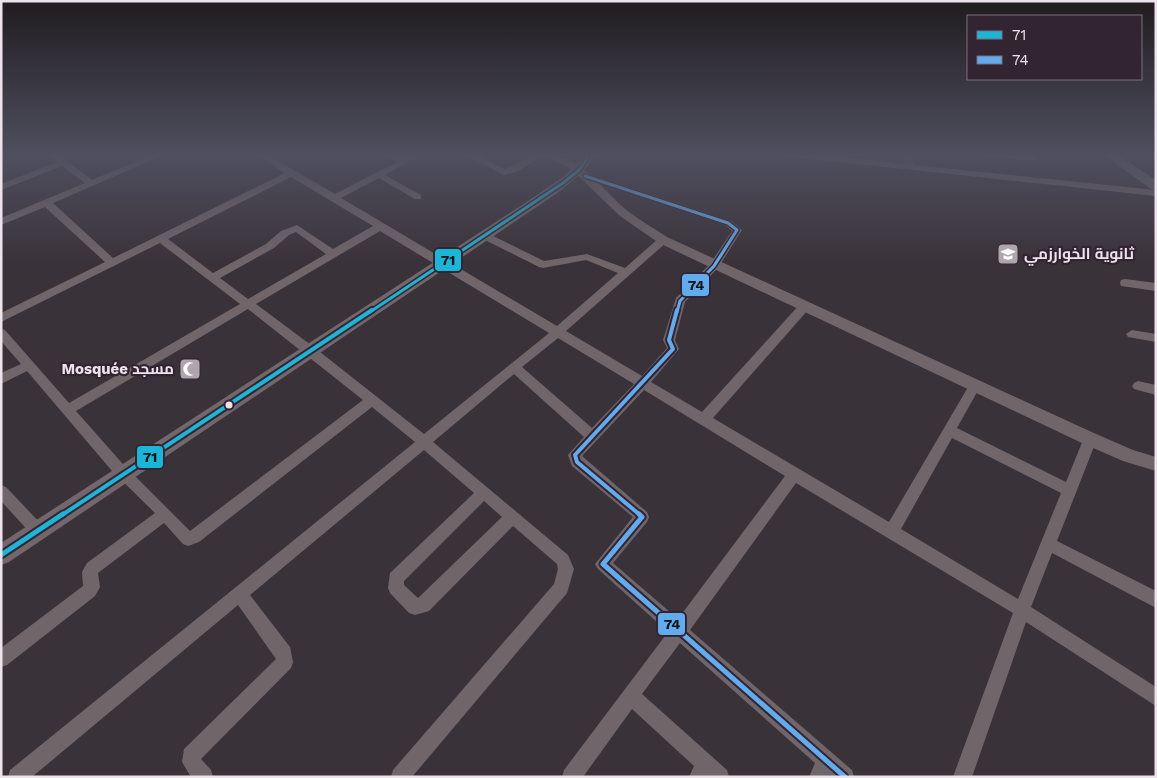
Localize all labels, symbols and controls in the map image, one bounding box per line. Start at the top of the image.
legend [967,15,1142,80]
text: 71 [1012,26,1026,44]
text: 74 [1012,51,1029,69]
school or university icon: ثانوية الخوارزمي [996,242,1020,266]
place label: ثانوية الخوارزمي [1024,245,1134,266]
line badge: 71 [434,248,462,272]
text: 71 [441,252,455,268]
line badge: 74 [681,273,710,297]
text: 74 [688,277,704,293]
mosque icon: Mosquée مسجد [178,357,202,381]
place label: Mosquée مسجد [61,360,174,378]
unlabelled marker [224,400,234,410]
line badge: 71 [136,445,164,469]
text: 71 [143,449,157,465]
line badge: 74 [657,612,686,636]
text: 74 [664,616,680,632]

